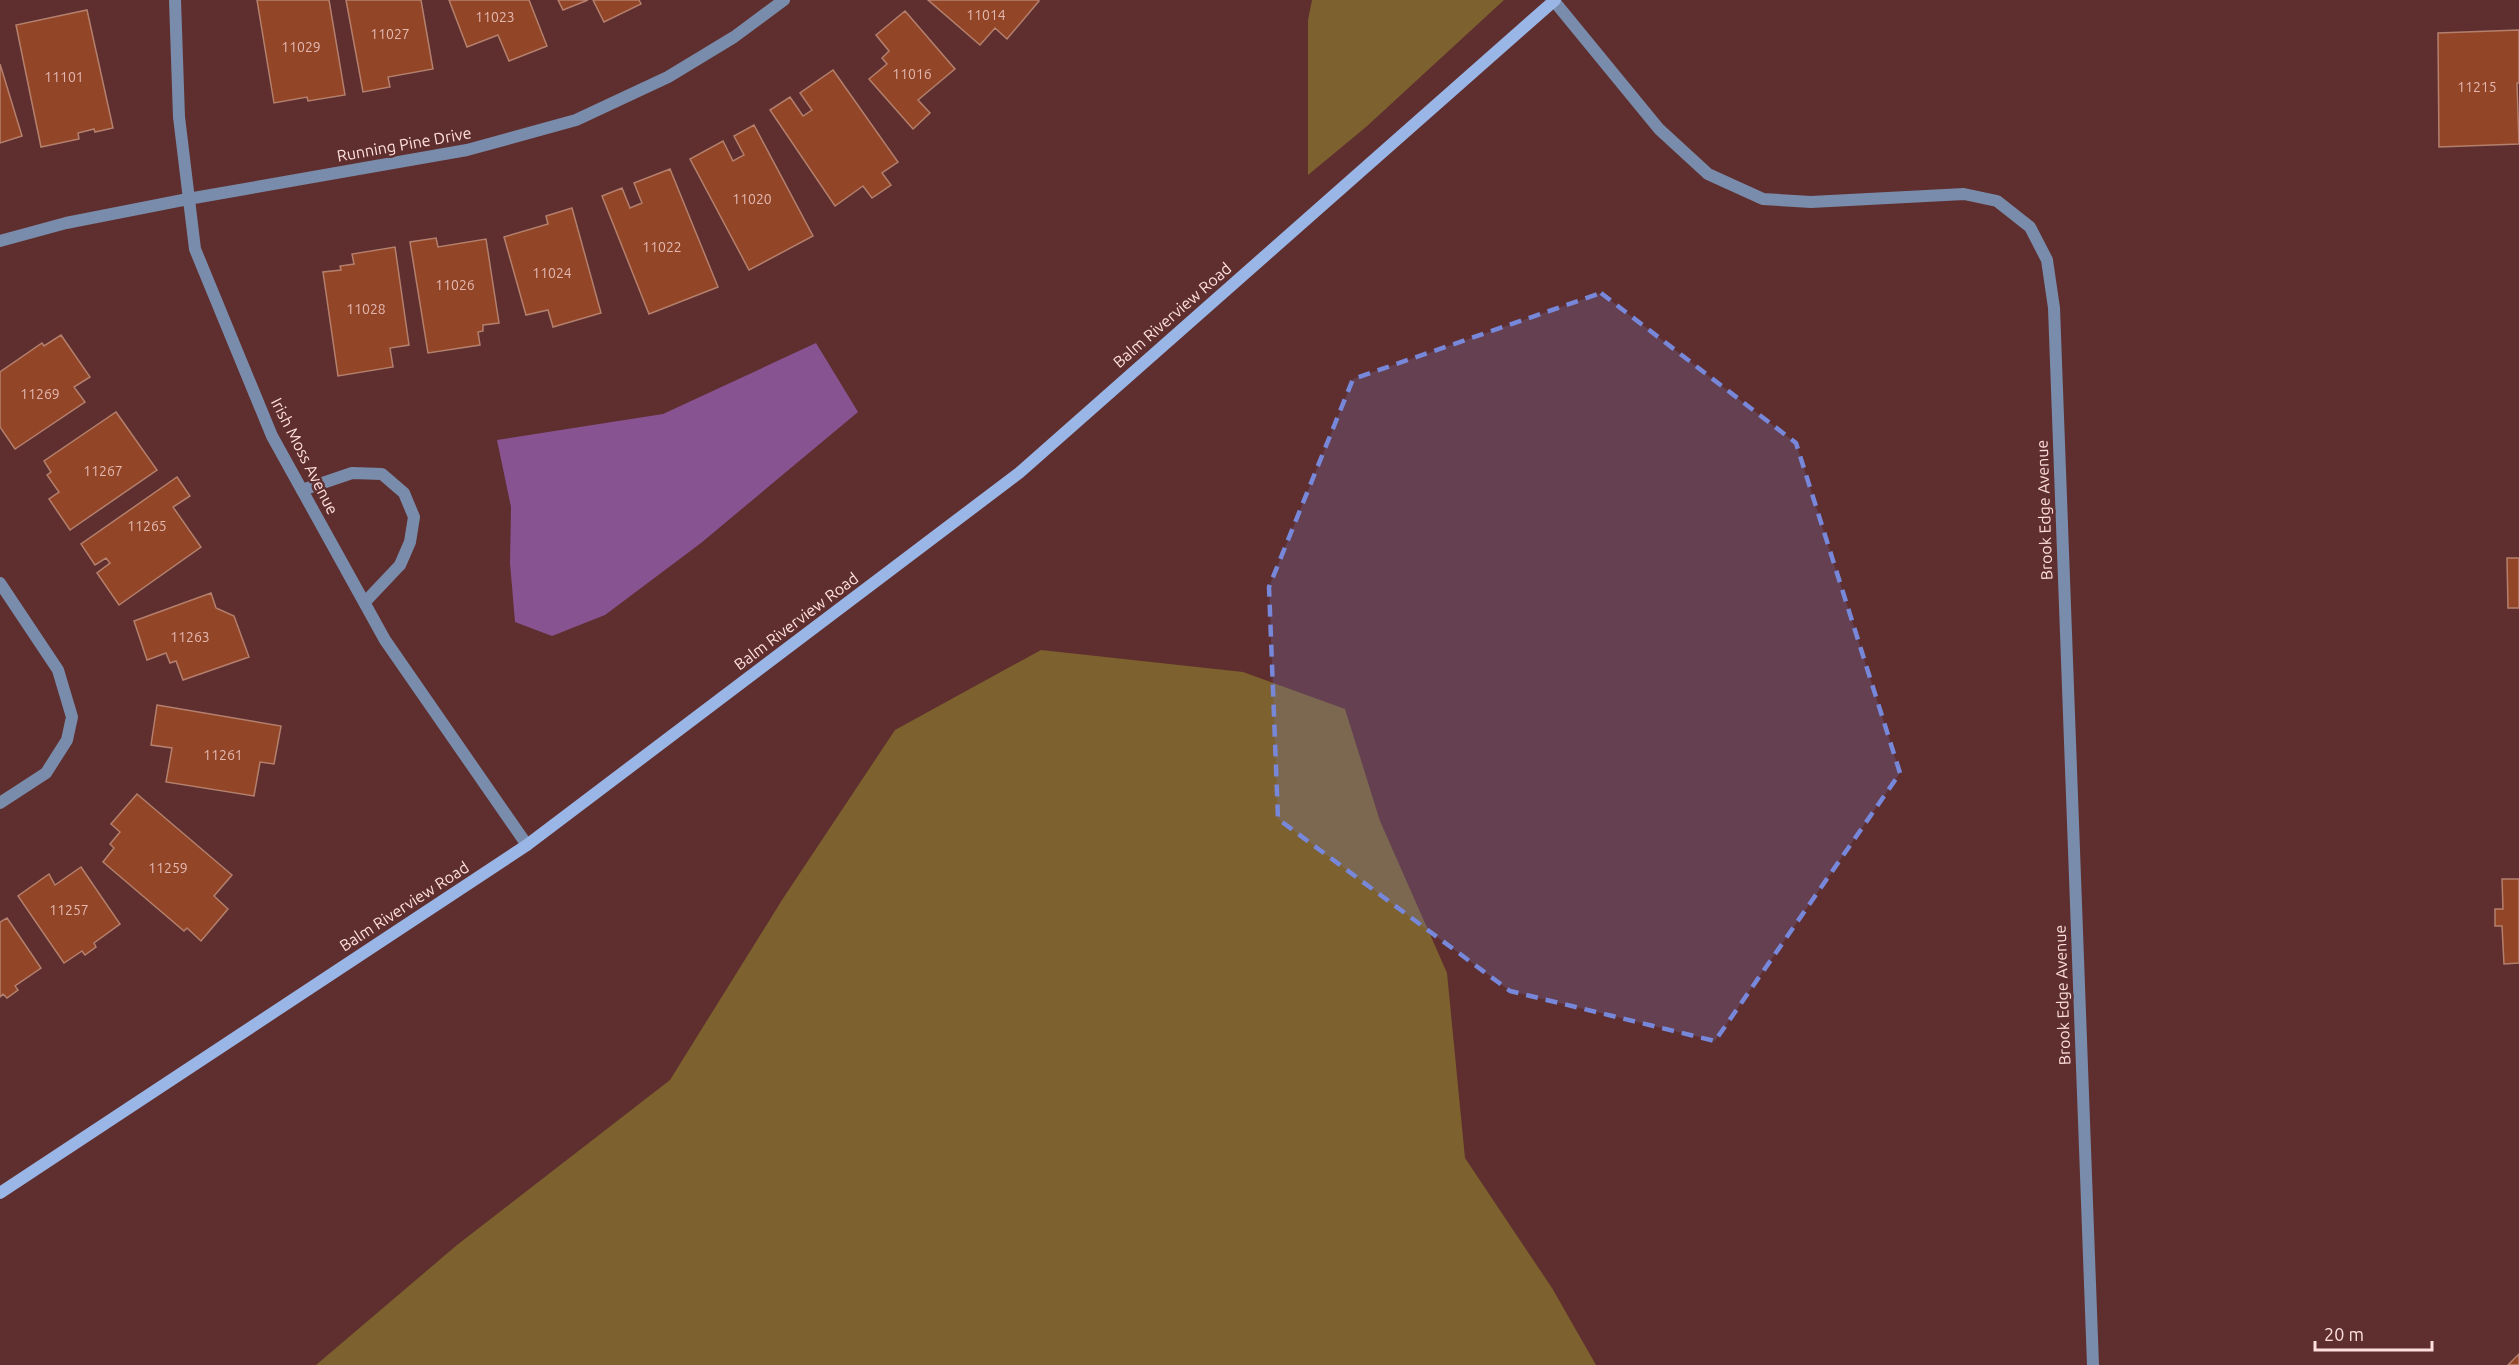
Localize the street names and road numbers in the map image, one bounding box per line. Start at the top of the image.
street label: Running Pine Drive [335,123,473,165]
street label: Balm Riverview Road [1109,259,1235,371]
street label: Irish Moss Avenue [268,395,342,517]
street label: Brook Edge Avenue [2033,439,2055,581]
street label: Balm Riverview Road [731,569,861,673]
street label: Balm Riverview Road [336,857,472,955]
street label: Brook Edge Avenue [2051,924,2073,1066]

